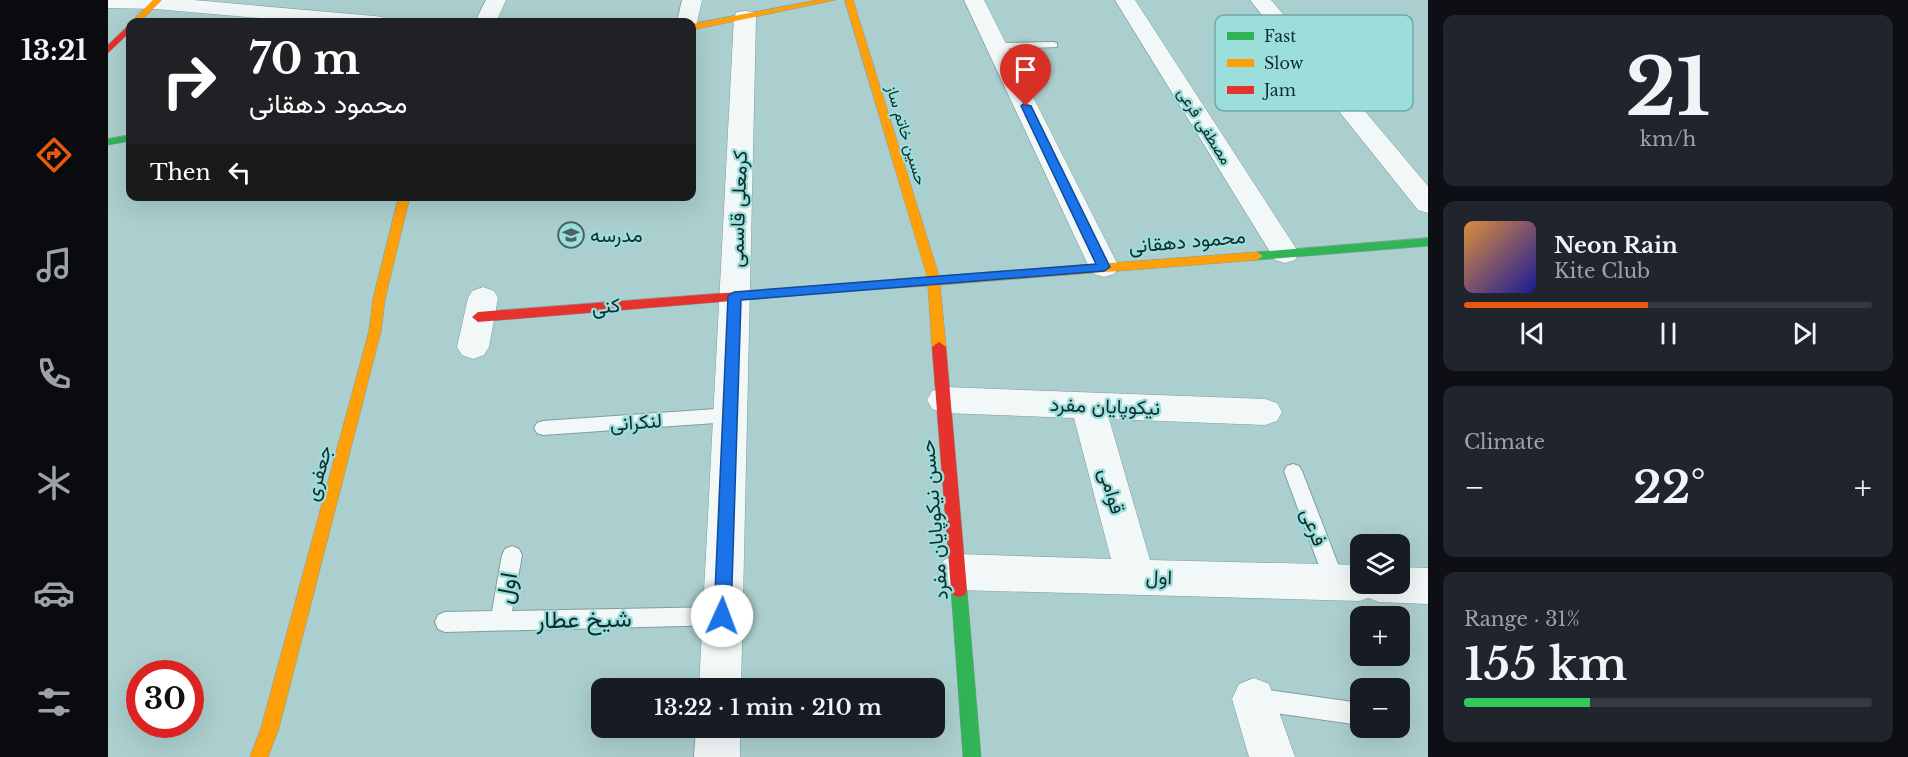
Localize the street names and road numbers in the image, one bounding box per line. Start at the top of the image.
street label: حسین خاتم ساز [881,82,932,188]
street label: مصطفی فرعی [1173,84,1237,169]
street label: کرمعلی قاسمی [724,150,753,268]
street label: محمود دهقانی [1128,224,1247,259]
street label: کنی [591,293,621,319]
street label: نیکوپایان مفرد [1049,392,1161,422]
street label: لنکرانی [609,408,663,437]
street label: حسن نیکوپایان مفرد [915,439,955,601]
street label: جعفری [299,443,338,504]
street label: قوامی [1093,465,1130,517]
street label: فرعی [1295,505,1332,550]
street label: اول [1145,565,1173,590]
street label: اول [489,570,524,606]
street label: شیخ عطار [535,604,632,637]

